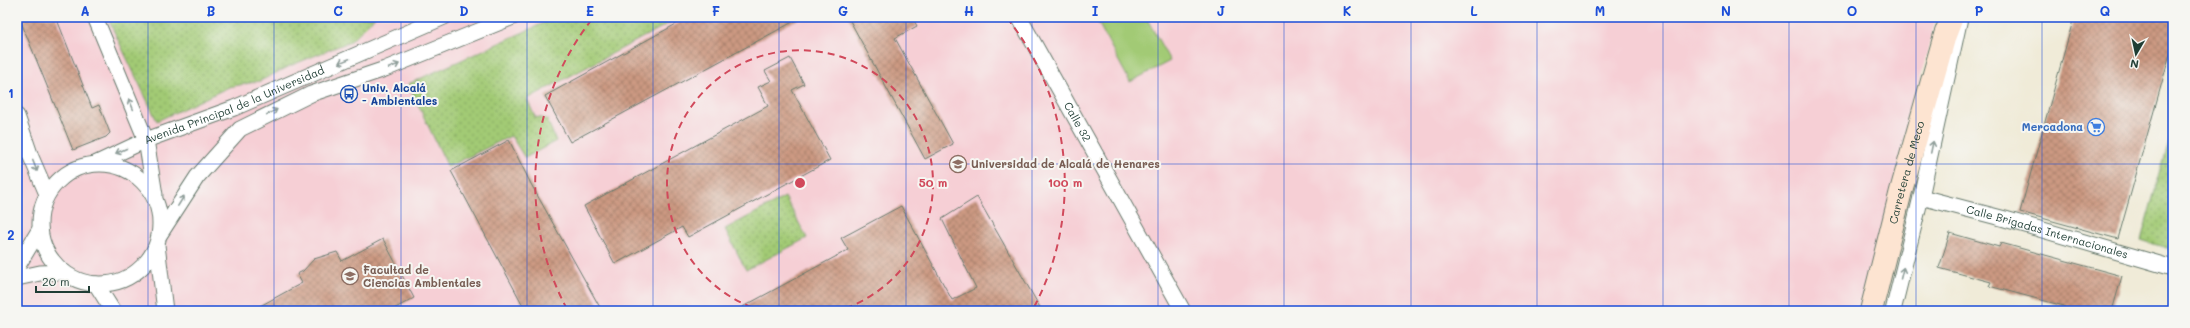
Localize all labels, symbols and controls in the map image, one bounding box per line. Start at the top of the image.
text: A [80,2,90,19]
text: B [207,2,216,19]
text: C [333,2,343,19]
text: D [459,2,469,19]
text: E [586,2,594,19]
text: F [712,2,720,19]
text: G [838,2,848,19]
text: H [964,2,974,19]
text: I [1092,2,1099,19]
text: J [1217,2,1225,19]
text: K [1343,2,1352,19]
text: L [1470,2,1478,19]
text: M [1595,2,1605,19]
text: N [1721,2,1731,19]
text: O [1847,2,1857,19]
text: P [1975,2,1984,19]
text: Q [2100,2,2110,19]
north arrow [2116,34,2156,74]
text: N [2129,56,2140,72]
one-way arrow [339,58,351,65]
one-way arrow [387,61,399,69]
street label: Avenida Principal de la Universidad [142,62,326,147]
place label: Univ. Alcalá - Ambientales [362,80,438,108]
text: 1 [8,84,14,101]
bus stop icon: Univ. Alcalá - Ambientales [339,84,359,104]
one-way arrow [127,98,134,110]
street label: Calle 32 [1061,99,1095,144]
one-way arrow [266,108,278,115]
supermarket icon: Mercadona [2086,117,2106,137]
street label: Carretera de Meco [1885,119,1928,225]
place label: Mercadona [2022,119,2083,134]
one-way arrow [1929,141,1937,154]
one-way arrow [115,148,127,155]
school or university icon: Universidad de Alcalá de Henares [948,154,968,174]
place label: Universidad de Alcalá de Henares [971,156,1160,171]
one-way arrow [31,160,39,172]
text: 50 m [919,174,947,190]
text: 100 m [1048,174,1082,190]
centre of rings [793,176,807,190]
one-way arrow [178,195,186,207]
street label: Calle Brigadas Internacionales [1965,201,2130,262]
text: 2 [7,226,15,243]
place label: Facultad de Ciencias Ambientales [363,262,481,290]
school or university icon: Facultad de Ciencias Ambientales [340,266,360,286]
one-way arrow [1899,267,1907,280]
scale bar [36,268,89,294]
text: 20 m [42,273,70,289]

